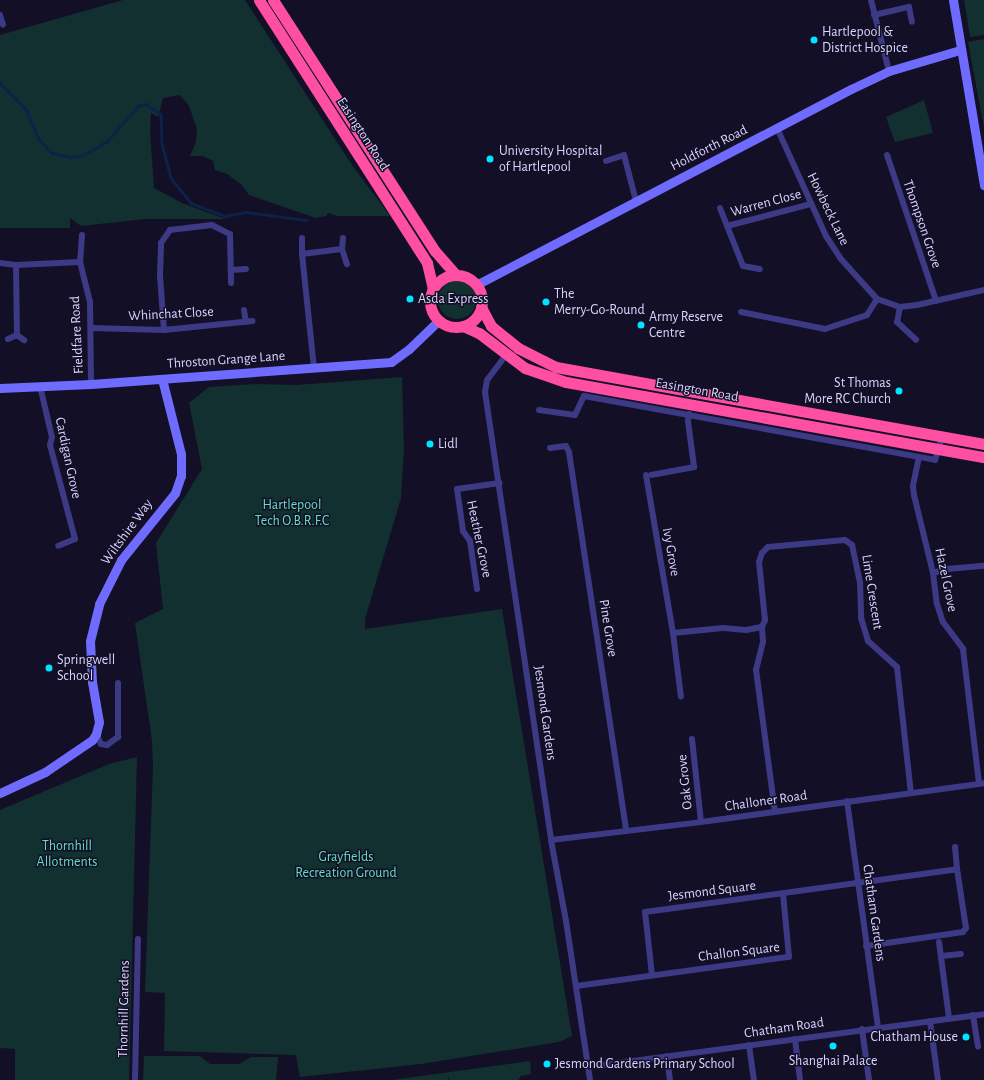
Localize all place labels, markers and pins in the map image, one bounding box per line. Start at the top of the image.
place label: Hartlepool & District Hospice [822,24,908,56]
marker: Hartlepool & District Hospice [809,35,819,45]
place label: University Hospital of Hartlepool [499,143,602,176]
marker: University Hospital of Hartlepool [484,153,496,165]
place label: The Merry-Go-Round [554,286,645,318]
place label: Asda Express [418,291,488,307]
marker: Asda Express [405,294,415,304]
marker: The Merry-Go-Round [541,297,551,307]
place label: Army Reserve Centre [649,309,723,342]
marker: Army Reserve Centre [636,320,646,330]
place label: St Thomas More RC Church [804,375,891,408]
marker: St Thomas More RC Church [894,386,904,396]
place label: Lidl [438,436,458,452]
marker: Lidl [425,439,435,449]
place label: Springwell School [57,652,115,684]
marker: Springwell School [44,663,54,673]
place label: Chatham House [870,1029,958,1045]
marker: Chatham House [961,1032,971,1042]
marker: Shanghai Palace [828,1041,838,1051]
place label: Shanghai Palace [789,1053,877,1069]
place label: Jesmond Gardens Primary School [555,1056,735,1072]
marker: Jesmond Gardens Primary School [542,1059,552,1069]

